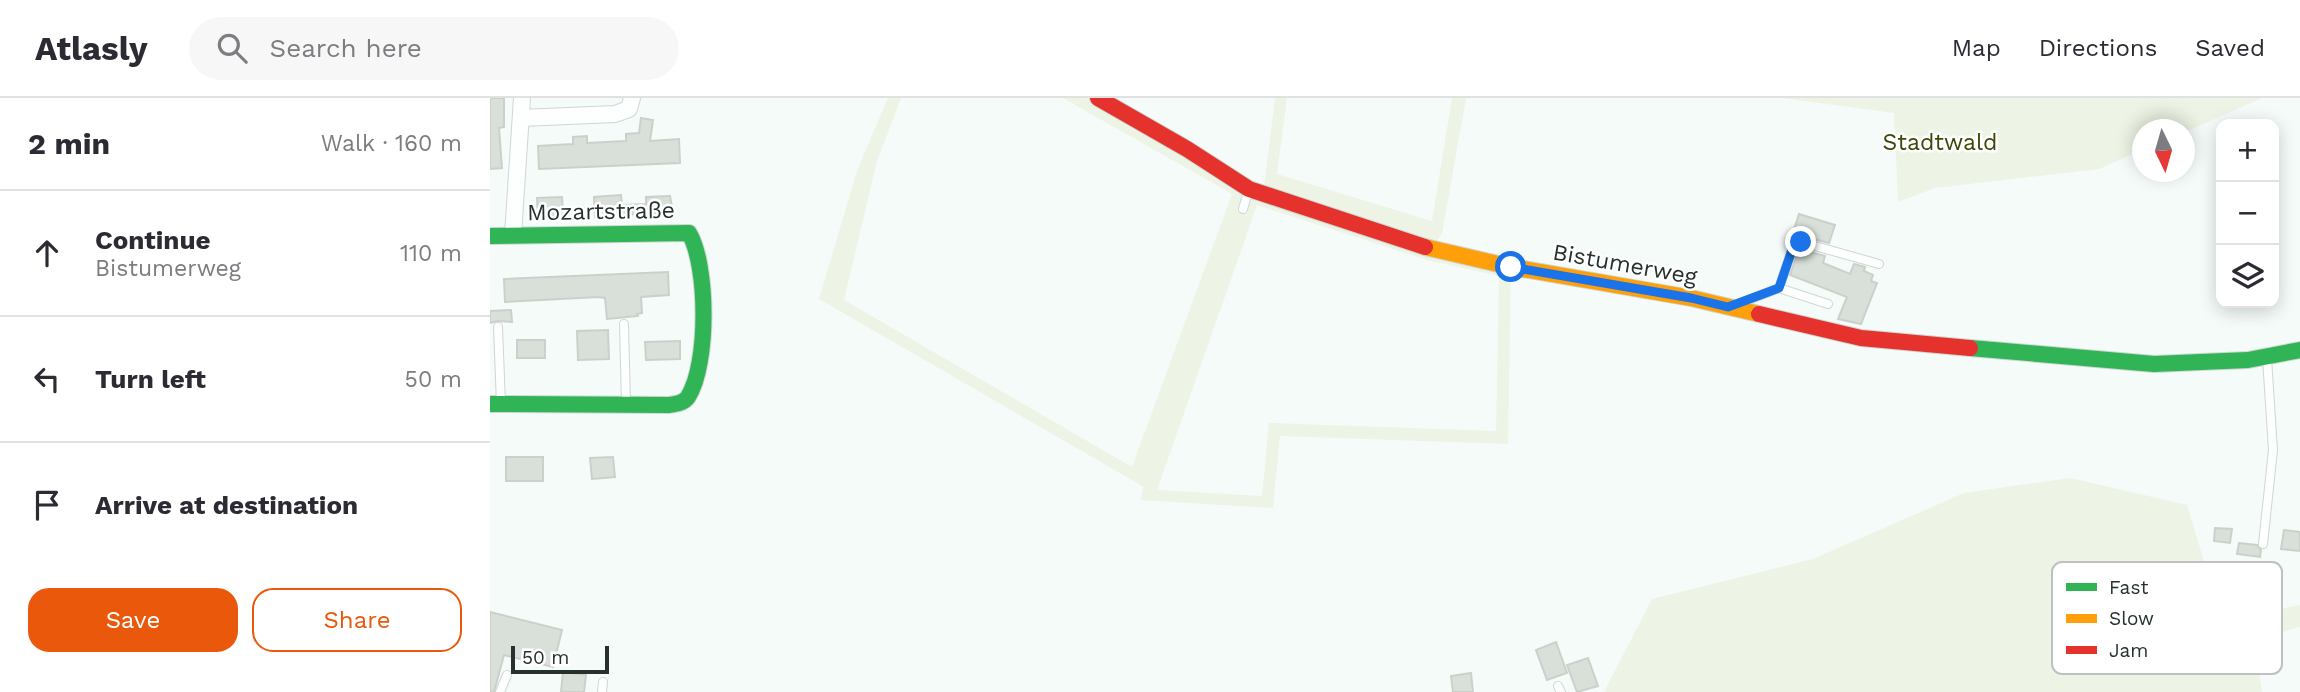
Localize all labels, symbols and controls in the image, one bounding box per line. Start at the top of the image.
search box [189,17,679,80]
text: Atlasly [35,29,147,68]
icon: search [213,29,251,67]
text: Search here [269,33,422,63]
text: Map [1952,34,2001,62]
text: Directions [2039,34,2157,62]
text: Saved [2195,34,2265,62]
north arrow [2132,119,2195,182]
map controls [2216,119,2279,308]
button: + [2216,119,2279,182]
text: 2 min [28,126,110,161]
park label: Stadtwald [1883,129,1997,156]
text: Walk · 160 m [321,130,462,157]
button: − [2216,182,2279,245]
street label: Mozartstraße [527,197,675,226]
text: Continue [95,225,211,255]
route end [1785,226,1816,257]
icon: ahead [28,234,66,272]
street label: Bistumerweg [1551,239,1700,291]
text: 110 m [400,240,462,267]
button: layers [2216,245,2279,308]
route start [1495,251,1526,282]
text: Bistumerweg [95,255,241,282]
icon: left [28,360,66,398]
text: Turn left [95,364,206,394]
text: 50 m [405,366,462,393]
icon: arrive [28,486,66,524]
text: Arrive at destination [95,490,358,520]
legend [2052,562,2282,674]
text: Fast [2109,576,2148,599]
button: Save [28,588,238,652]
button: Share [252,588,462,652]
text: Slow [2109,607,2154,630]
text: Jam [2109,639,2148,662]
scale bar [511,643,609,675]
text: 50 m [522,646,569,669]

